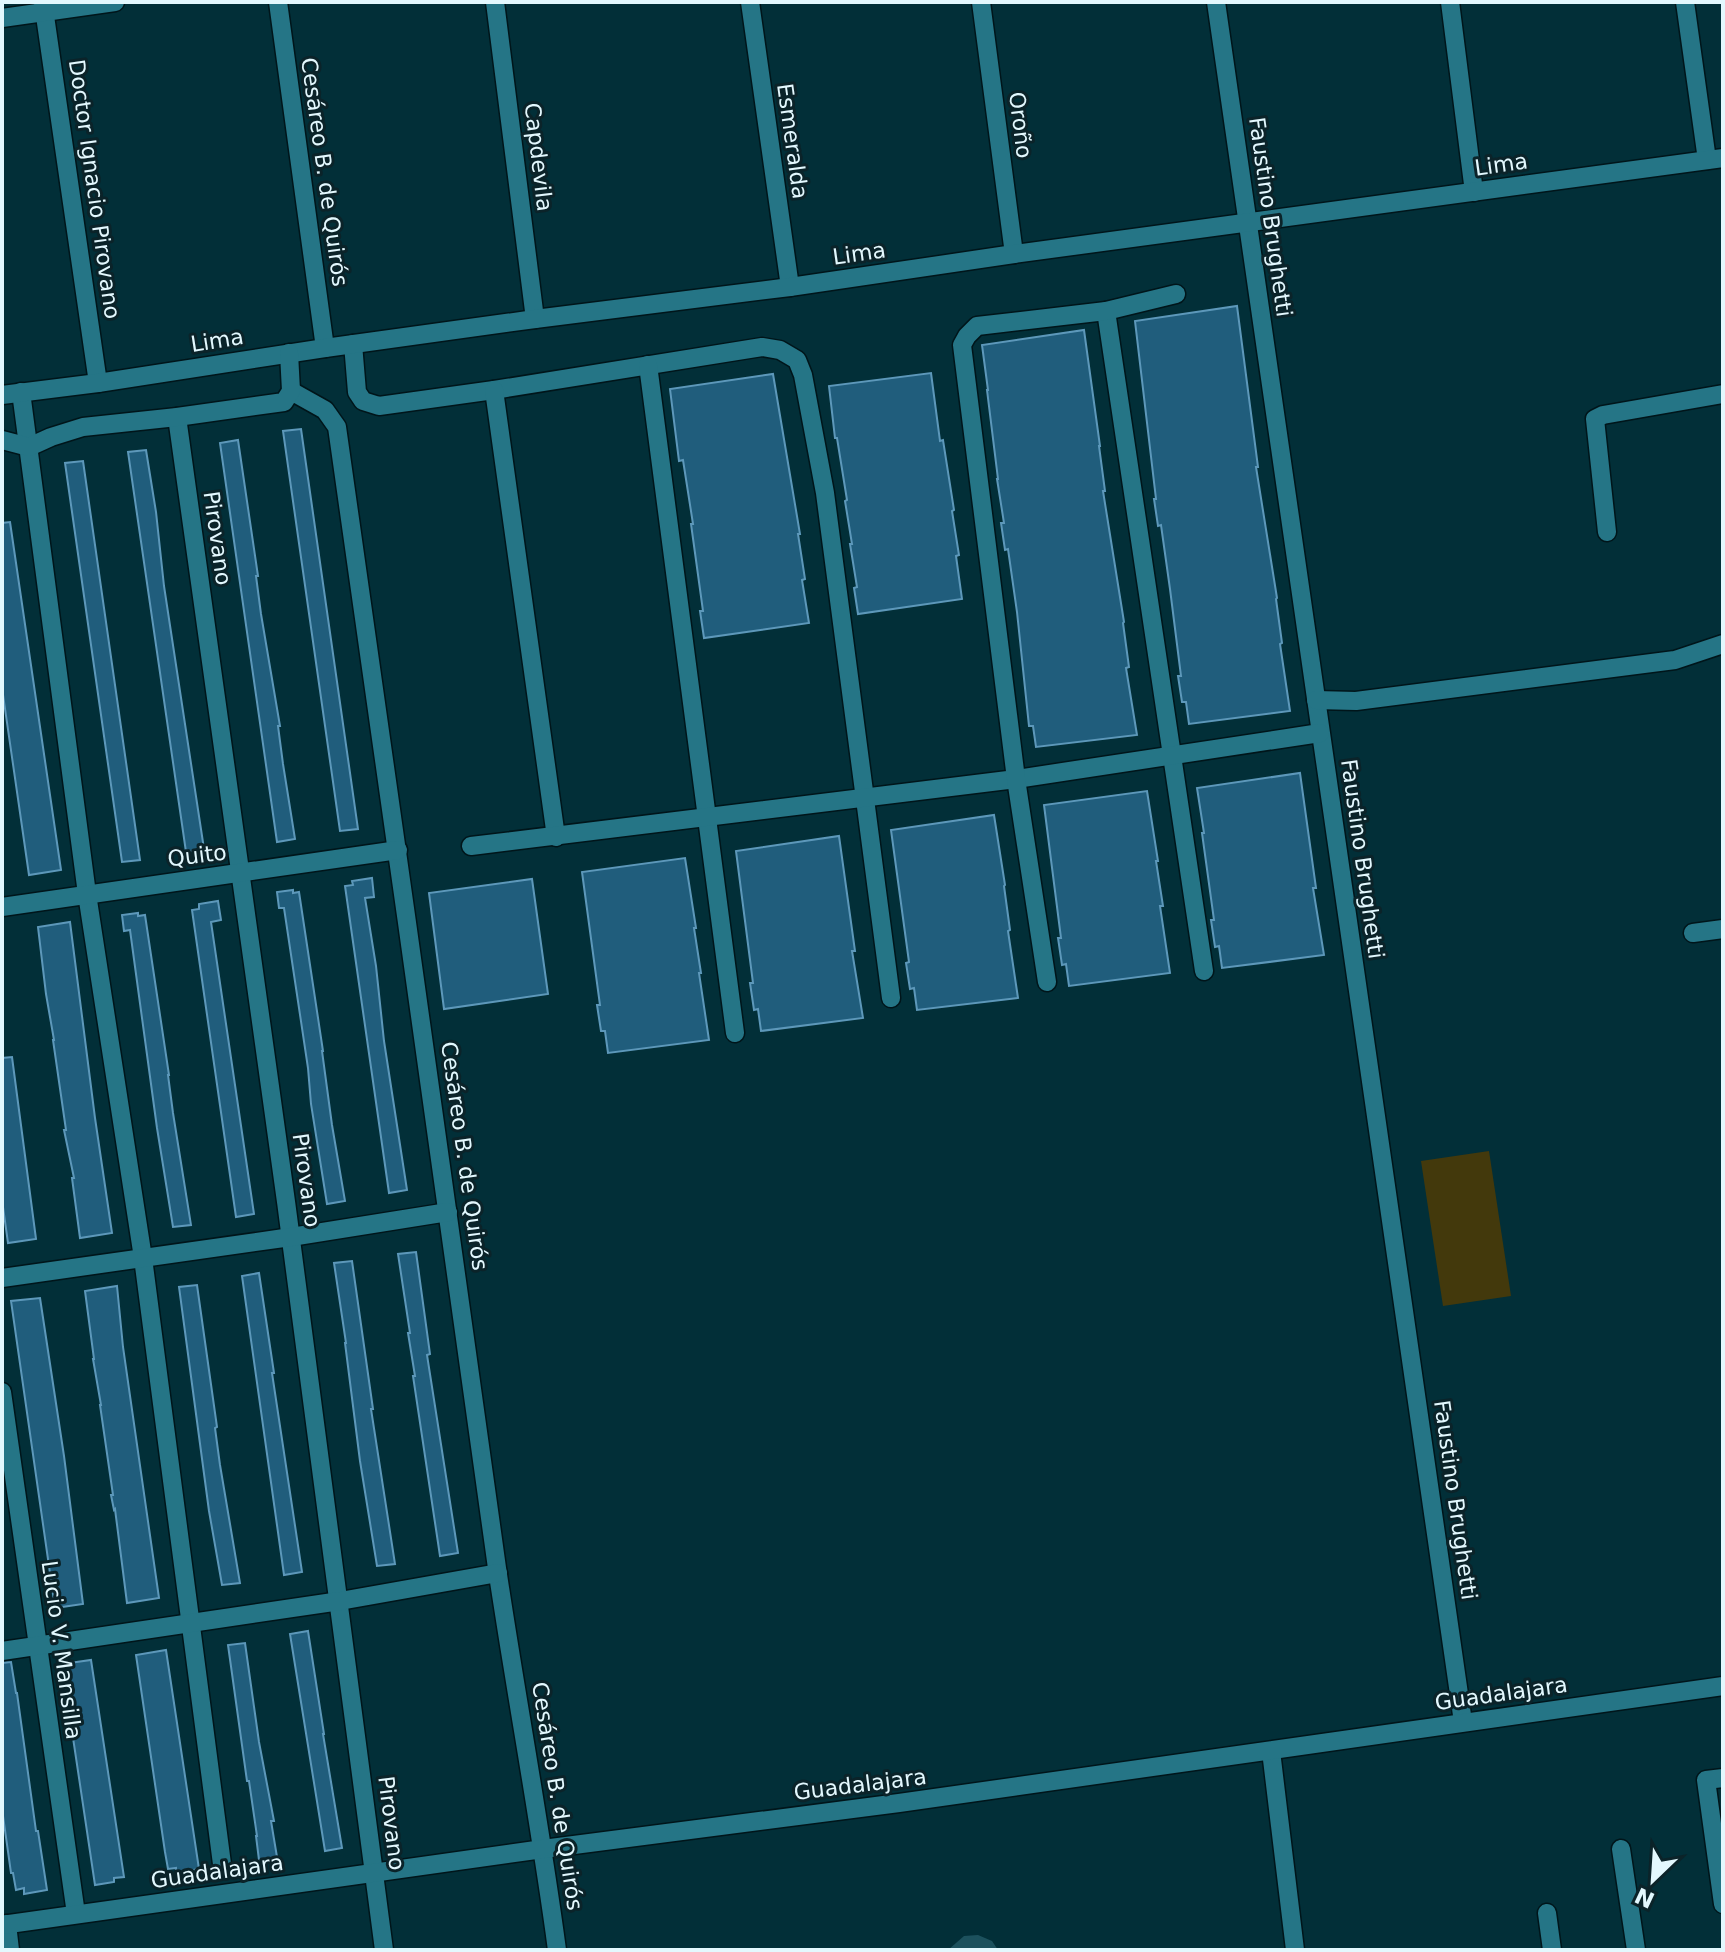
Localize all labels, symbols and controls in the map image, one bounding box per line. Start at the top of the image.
street label: Cesáreo B. de Quirós [296,56,353,288]
street label: Doctor Ignacio Pirovano [64,58,125,321]
street label: Esmeralda [772,82,813,200]
street label: Oroño [1004,90,1037,160]
street label: Capdevila [519,101,558,213]
street label: Faustino Brughetti [1244,116,1297,319]
street label: Lima [1473,148,1529,181]
street label: Lima [831,237,887,270]
street label: Lima [189,324,245,357]
street label: Pirovano [199,489,236,587]
street label: Faustino Brughetti [1336,758,1389,961]
street label: Quito [166,839,228,872]
street label: Cesáreo B. de Quirós [436,1040,493,1272]
street label: Pirovano [288,1131,325,1229]
street label: Faustino Brughetti [1429,1399,1482,1602]
street label: Lucio V. Mansilla [37,1559,86,1741]
street label: Guadalajara [1433,1672,1569,1715]
street label: Cesáreo B. de Quirós [527,1680,588,1912]
street label: Guadalajara [792,1764,928,1805]
street label: Pirovano [373,1774,410,1872]
north arrow [1613,1840,1693,1920]
street label: Guadalajara [149,1850,285,1893]
text: N [1631,1882,1658,1913]

